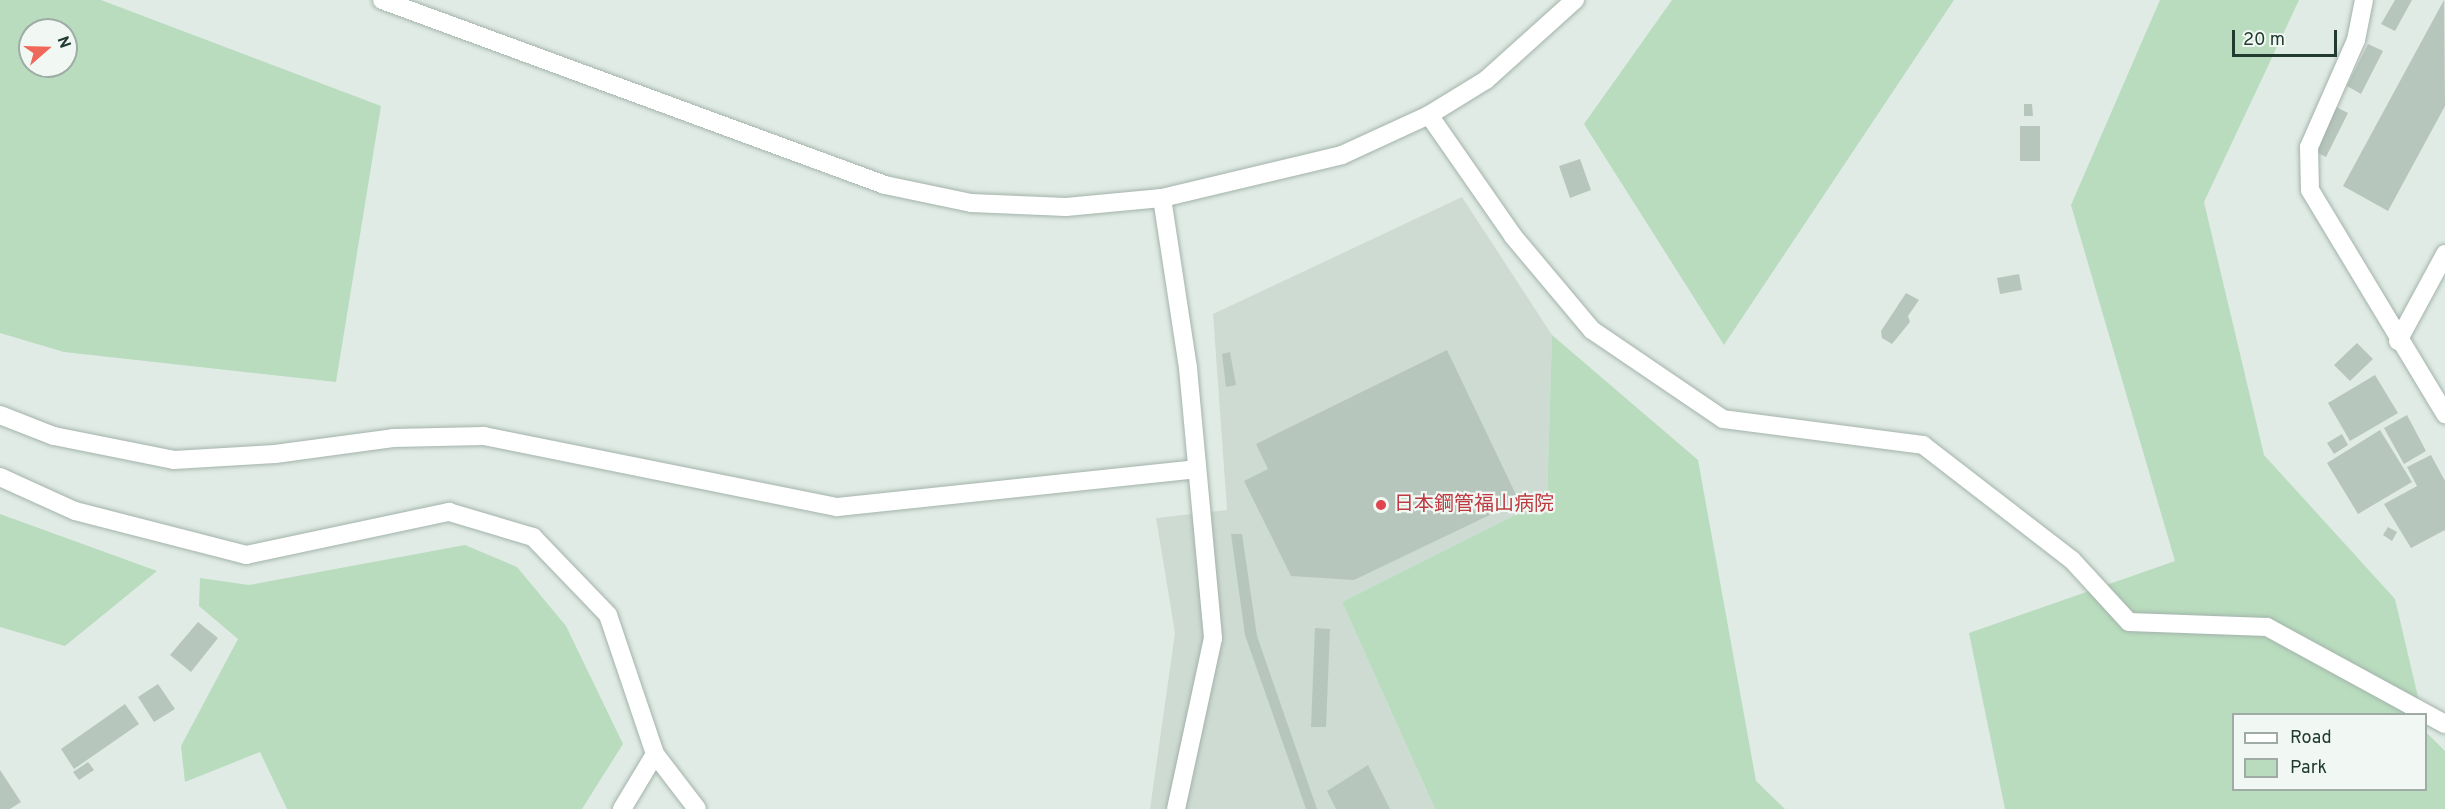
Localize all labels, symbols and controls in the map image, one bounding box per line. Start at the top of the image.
north arrow [18,18,78,78]
scale bar [2235,18,2340,56]
text: 20 m [2243,29,2285,52]
text: N [52,34,74,51]
place label: 日本鋼管福山病院 [1394,493,1554,517]
marker: 日本鋼管福山病院 [1372,496,1390,514]
legend [2232,713,2427,791]
text: Road [2290,727,2332,750]
text: Park [2290,757,2327,780]

